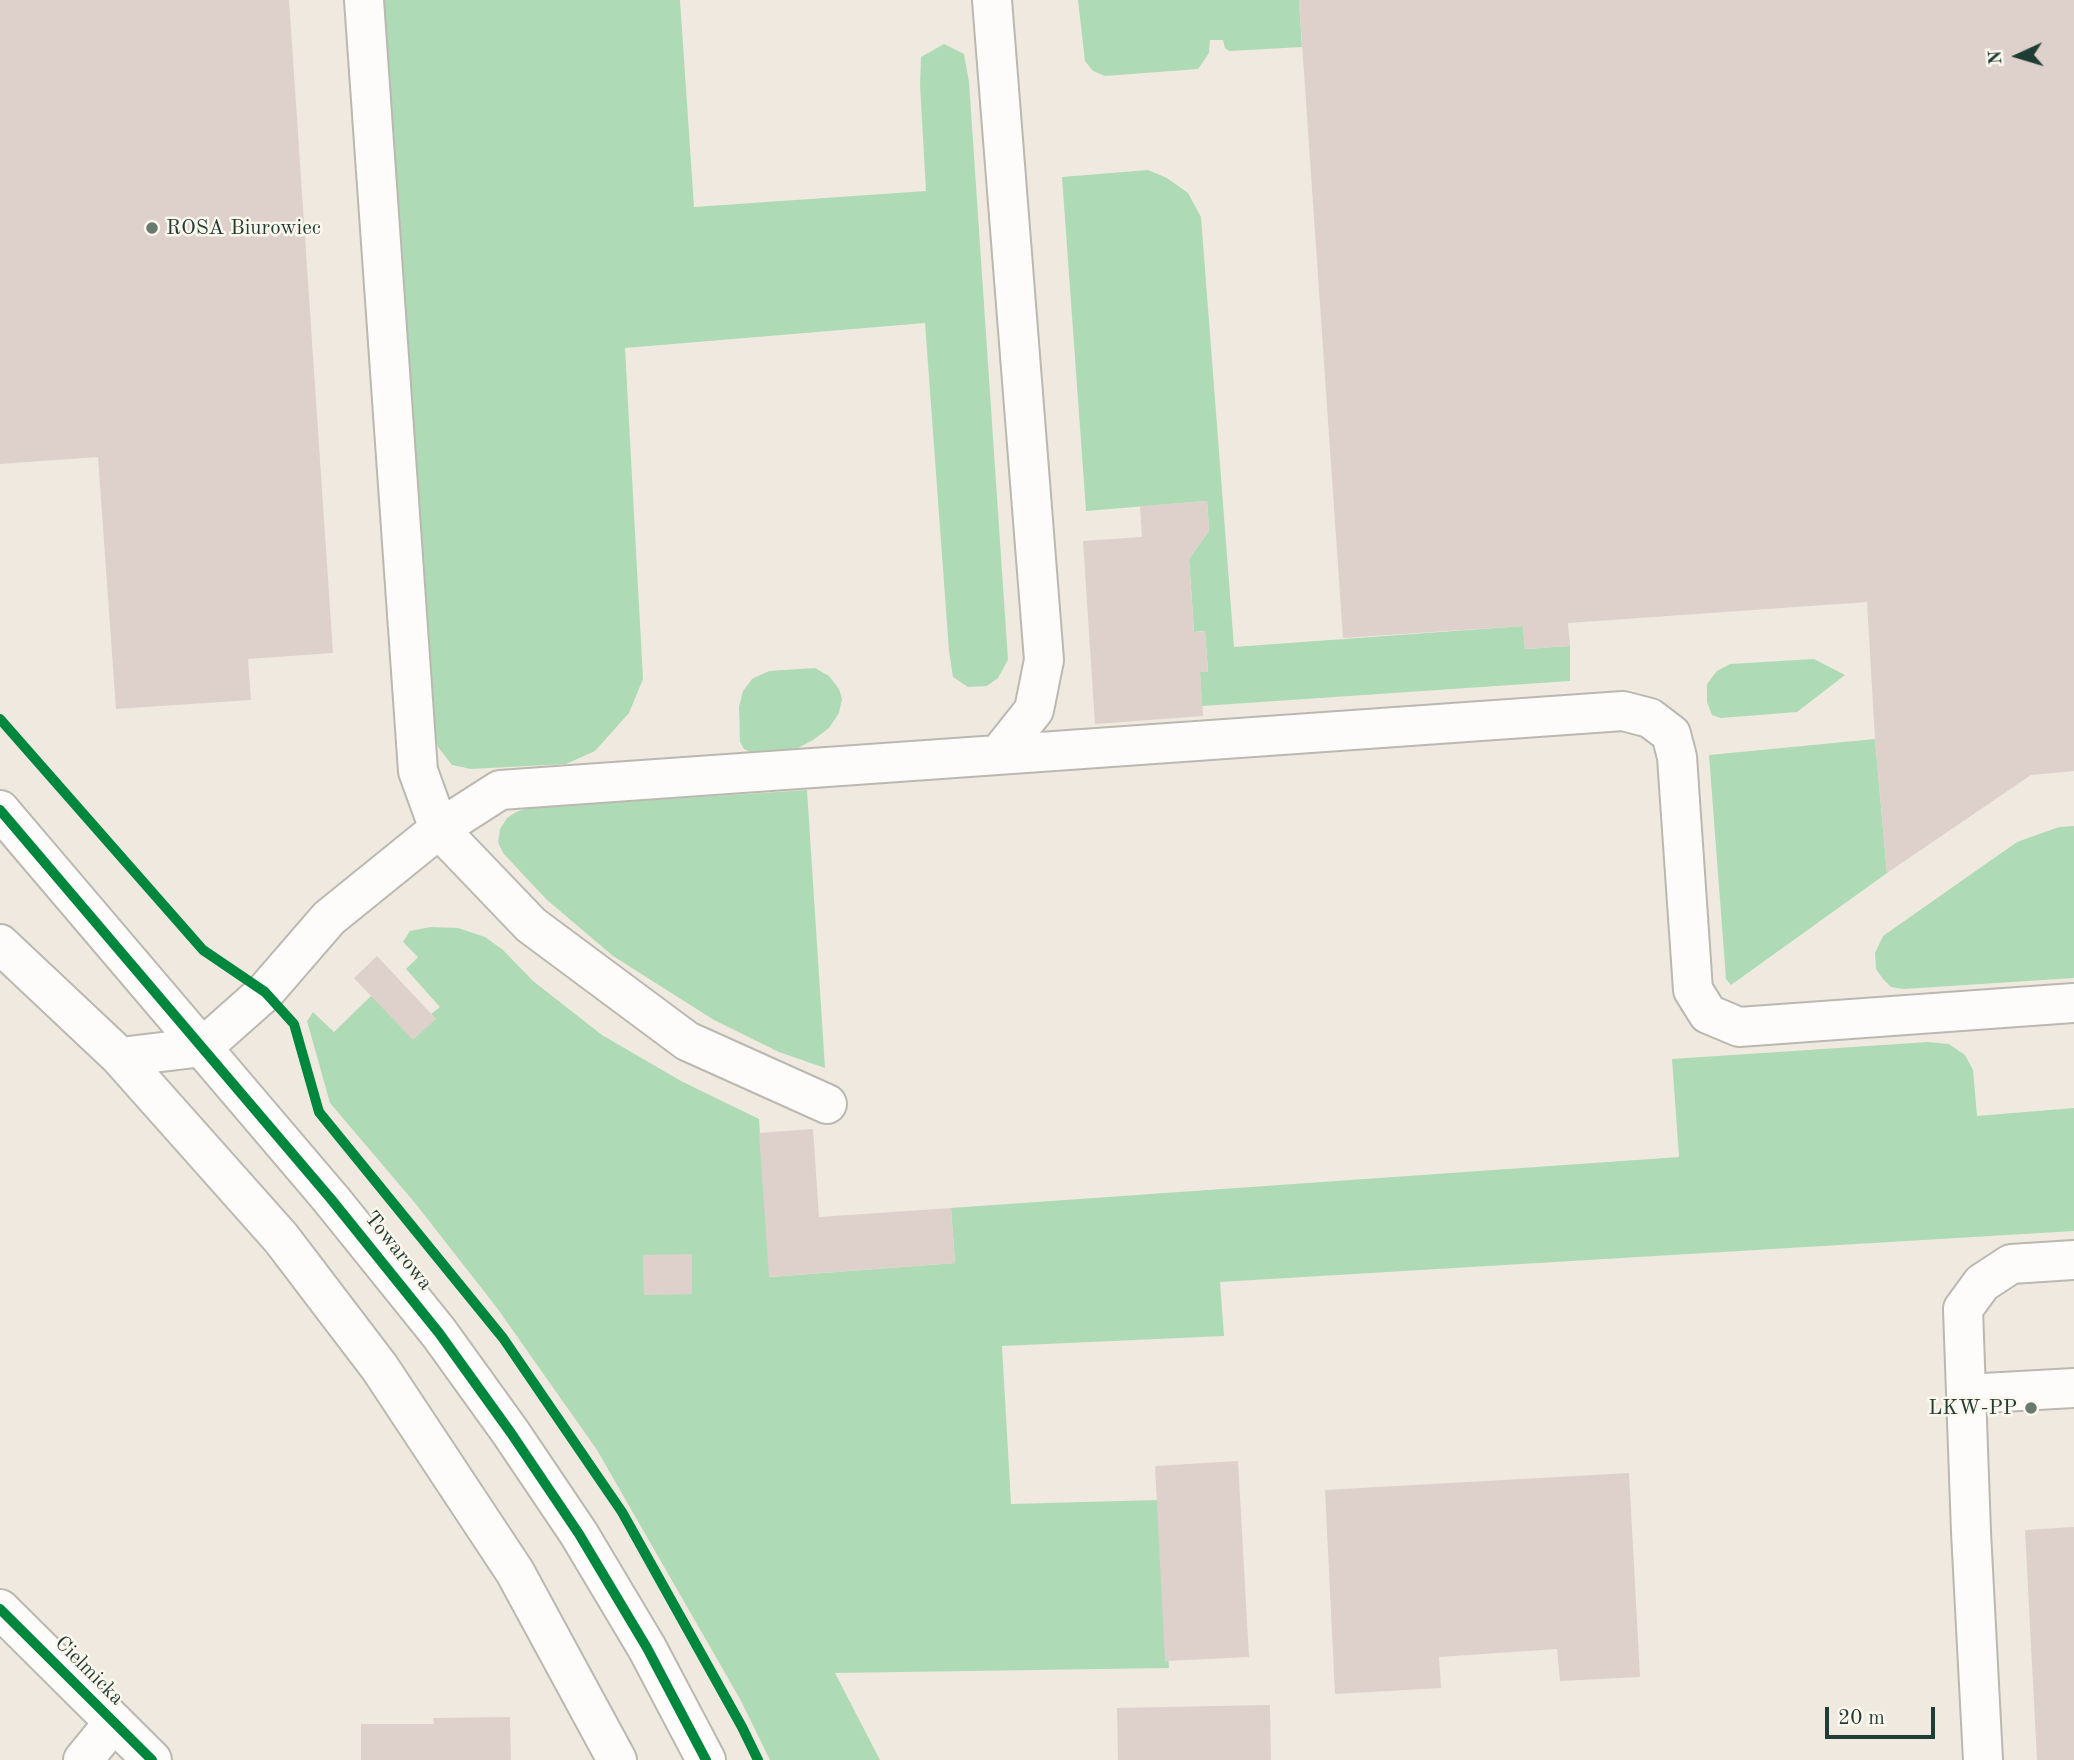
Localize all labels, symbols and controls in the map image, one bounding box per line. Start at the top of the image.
north arrow [1983,21,2053,91]
text: N [1987,50,2007,65]
place label: ROSA Biurowiec [166,215,321,241]
marker: ROSA Biurowiec [144,220,160,236]
street label: Towarowa [359,1206,437,1296]
place label: LKW-PP [1928,1395,2017,1421]
marker: LKW-PP [2023,1400,2039,1416]
street label: Cielmicka [49,1631,129,1711]
scale bar [1829,1694,1939,1738]
text: 20 m [1838,1708,1885,1729]

